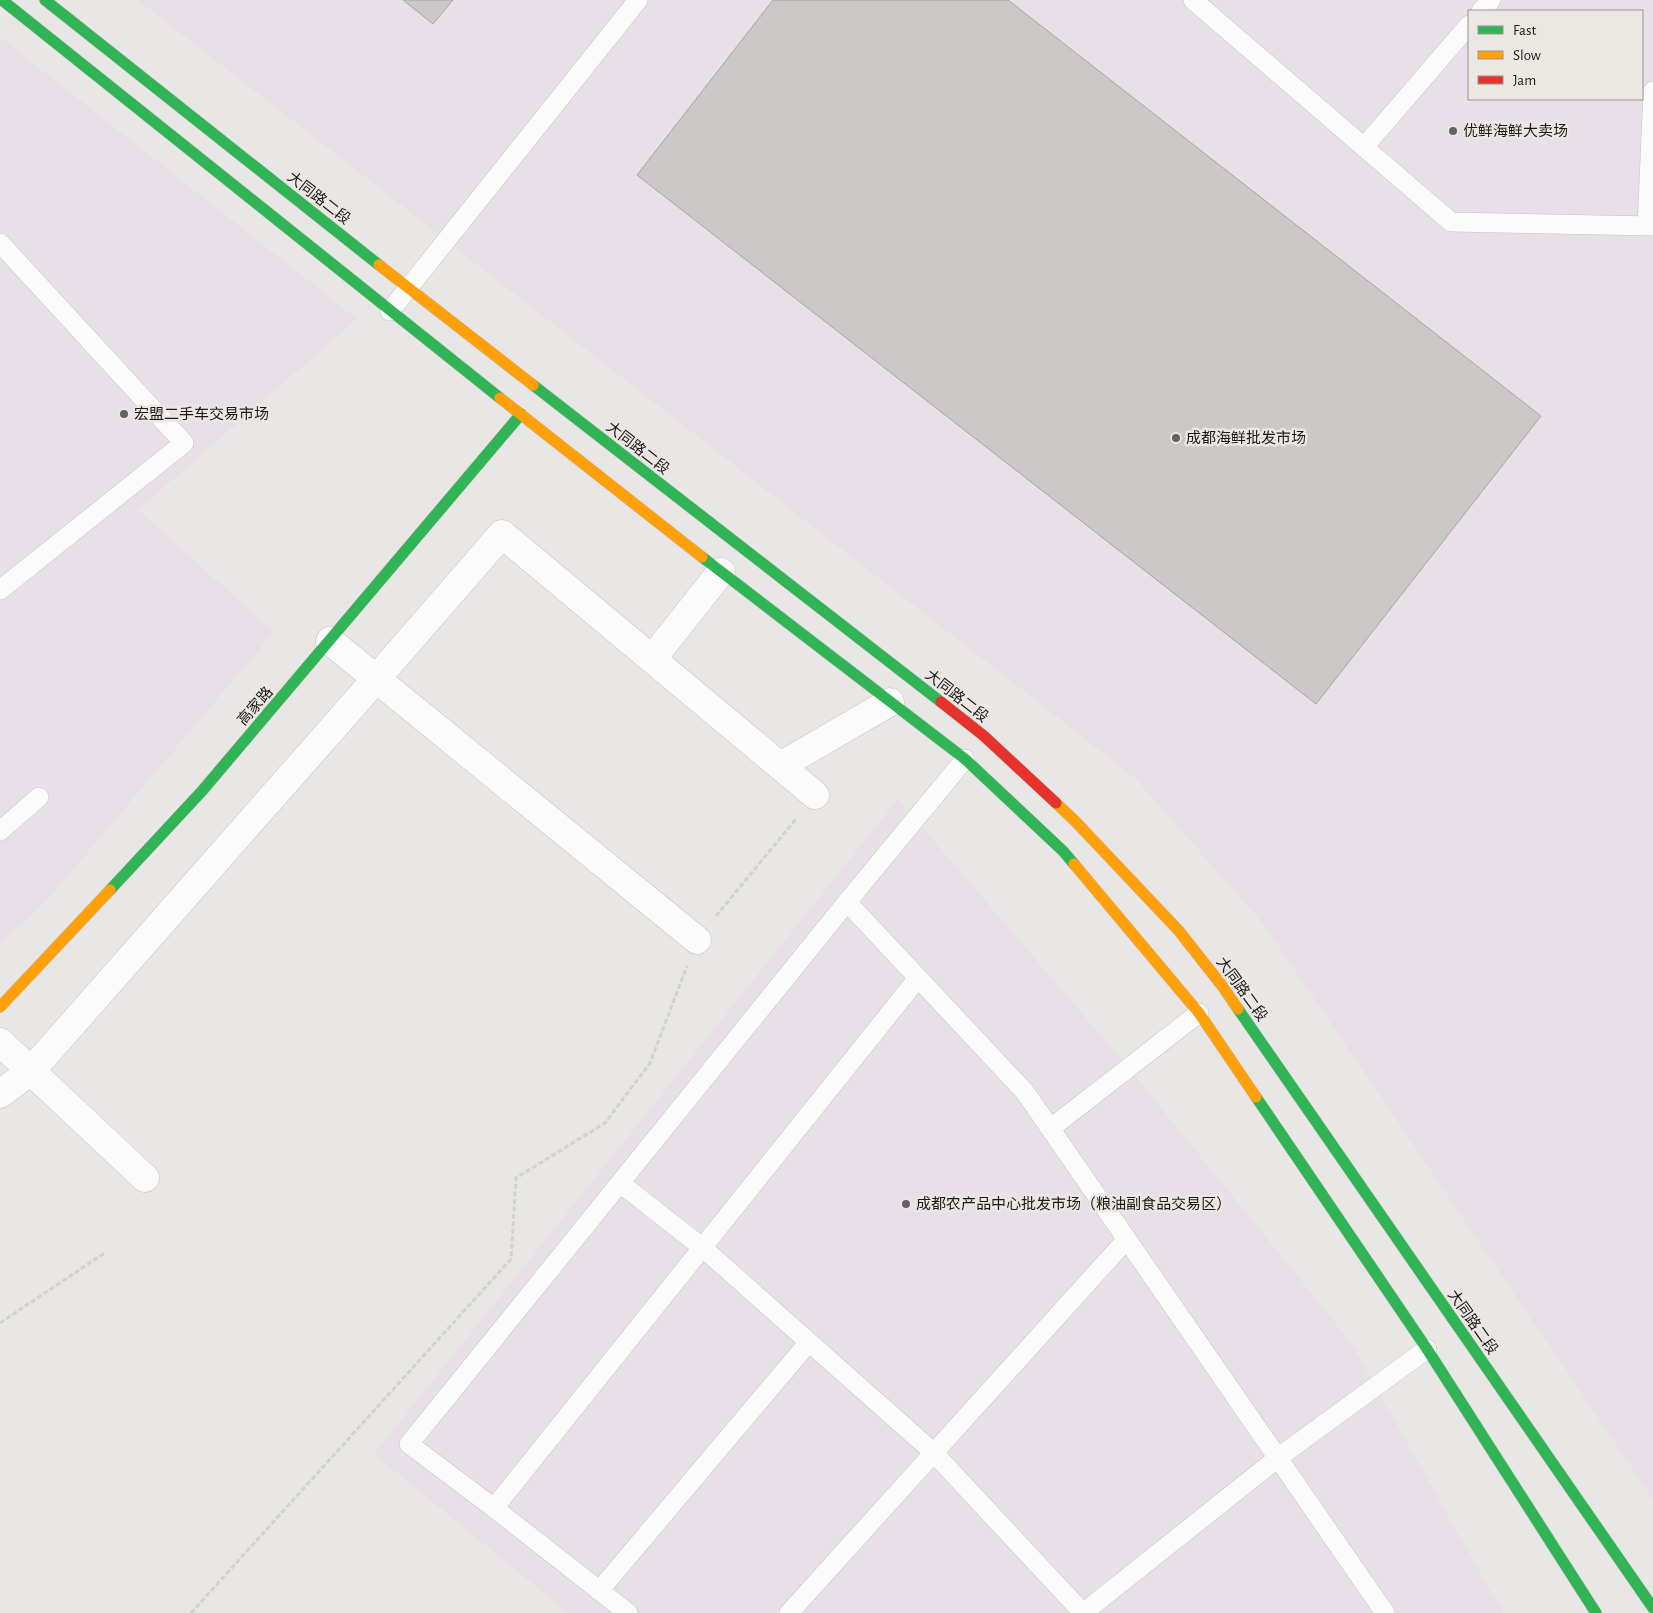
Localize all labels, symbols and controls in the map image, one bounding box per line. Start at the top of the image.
legend [1468,10,1643,100]
text: Fast [1513,23,1537,38]
text: Slow [1513,48,1541,63]
text: Jam [1513,73,1536,88]
place label: 优鲜海鲜大卖场 [1463,122,1568,139]
marker: 优鲜海鲜大卖场 [1447,125,1459,137]
street label: 大同路二段 [285,169,353,227]
place label: 宏盟二手车交易市场 [134,406,269,422]
marker: 宏盟二手车交易市场 [118,408,130,420]
street label: 大同路二段 [604,419,672,477]
place label: 成都海鲜批发市场 [1186,429,1306,446]
marker: 成都海鲜批发市场 [1170,432,1182,444]
street label: 大同路二段 [923,667,991,725]
street label: 高家路 [234,684,276,728]
street label: 大同路二段 [1213,954,1271,1024]
place label: 成都农产品中心批发市场（粮油副食品交易区） [916,1195,1231,1212]
marker: 成都农产品中心批发市场（粮油副食品交易区） [900,1198,912,1210]
street label: 大同路二段 [1445,1287,1501,1357]

